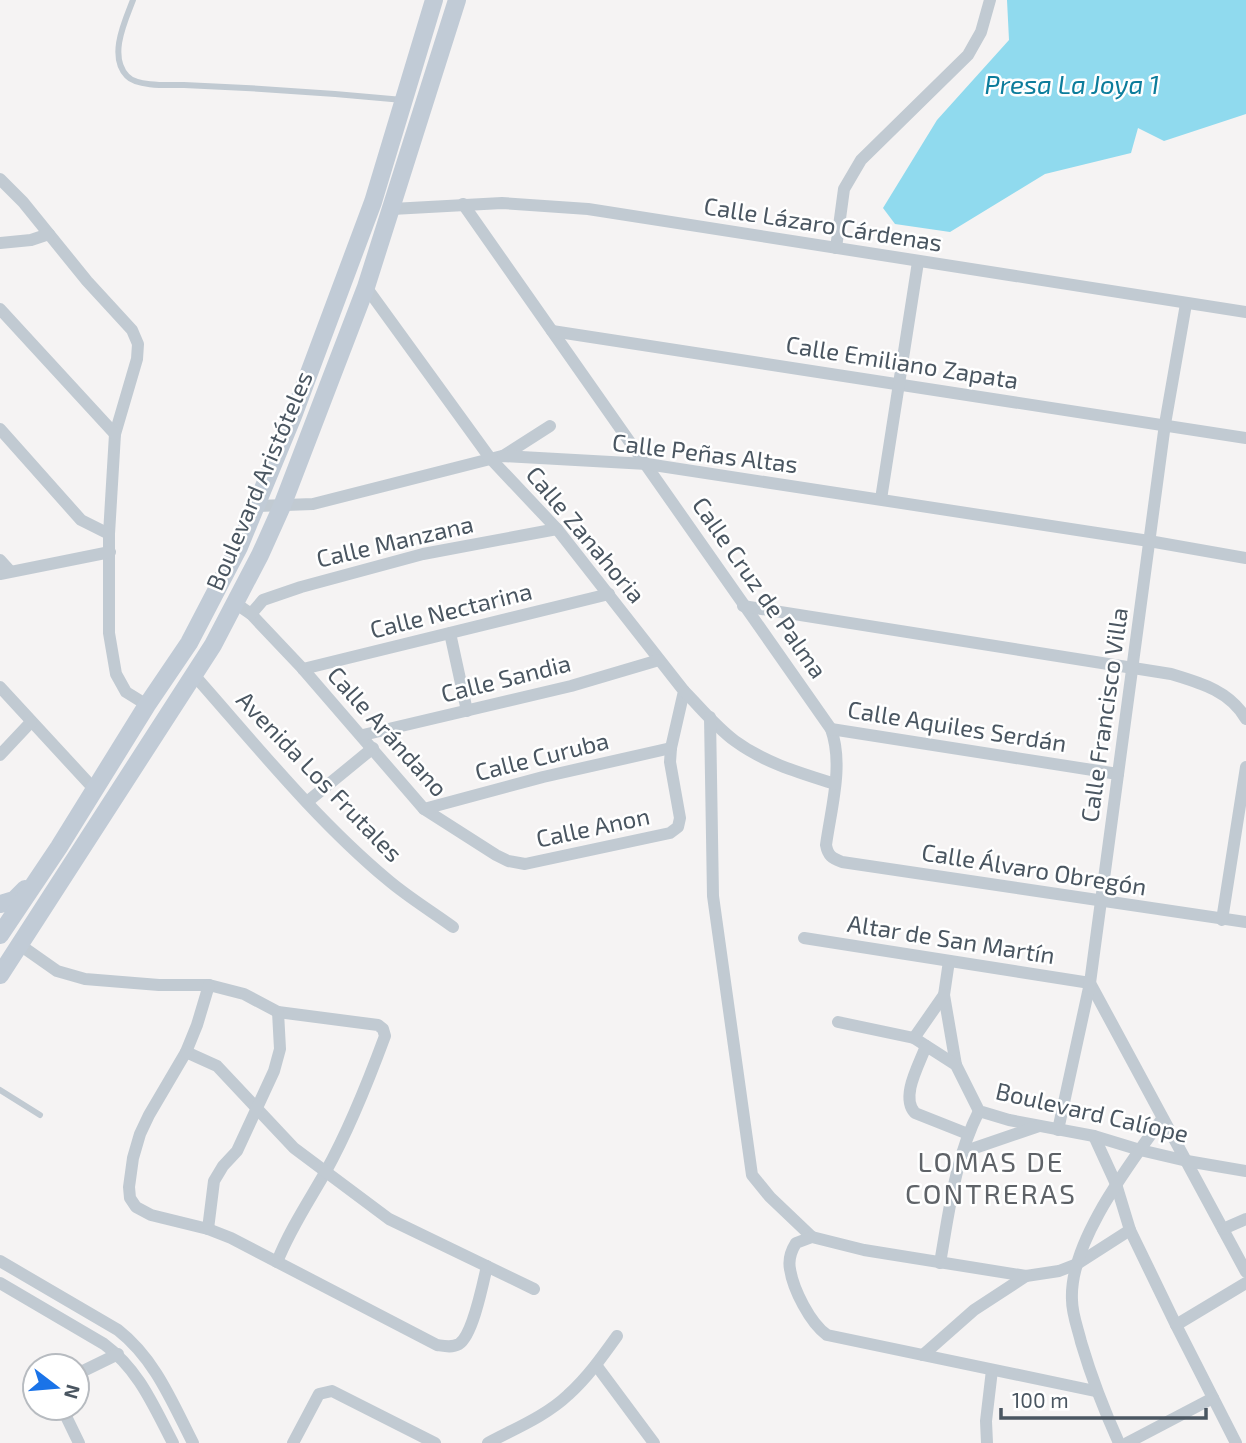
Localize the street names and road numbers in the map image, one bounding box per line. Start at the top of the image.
street label: Calle Lázaro Cárdenas [702,190,944,257]
street label: Calle Emiliano Zapata [784,329,1021,394]
street label: Boulevard Aristóteles [199,366,318,594]
street label: Calle Peñas Altas [611,427,800,478]
street label: Calle Zanahoria [521,460,652,608]
street label: Calle Cruz de Palma [687,491,834,683]
street label: Calle Manzana [313,508,476,573]
street label: Calle Nectarina [367,575,535,644]
street label: Calle Francisco Villa [1074,606,1133,824]
street label: Calle Sandia [438,647,574,708]
street label: Calle Arándano [322,660,454,802]
street label: Avenida Los Frutales [231,685,409,867]
street label: Calle Aquiles Serdán [846,694,1069,757]
street label: Calle Curuba [472,725,612,786]
street label: Calle Anon [533,800,652,853]
street label: Calle Álvaro Obregón [920,836,1149,901]
street label: Altar de San Martín [845,908,1057,969]
street label: Boulevard Calíope [993,1075,1191,1148]

